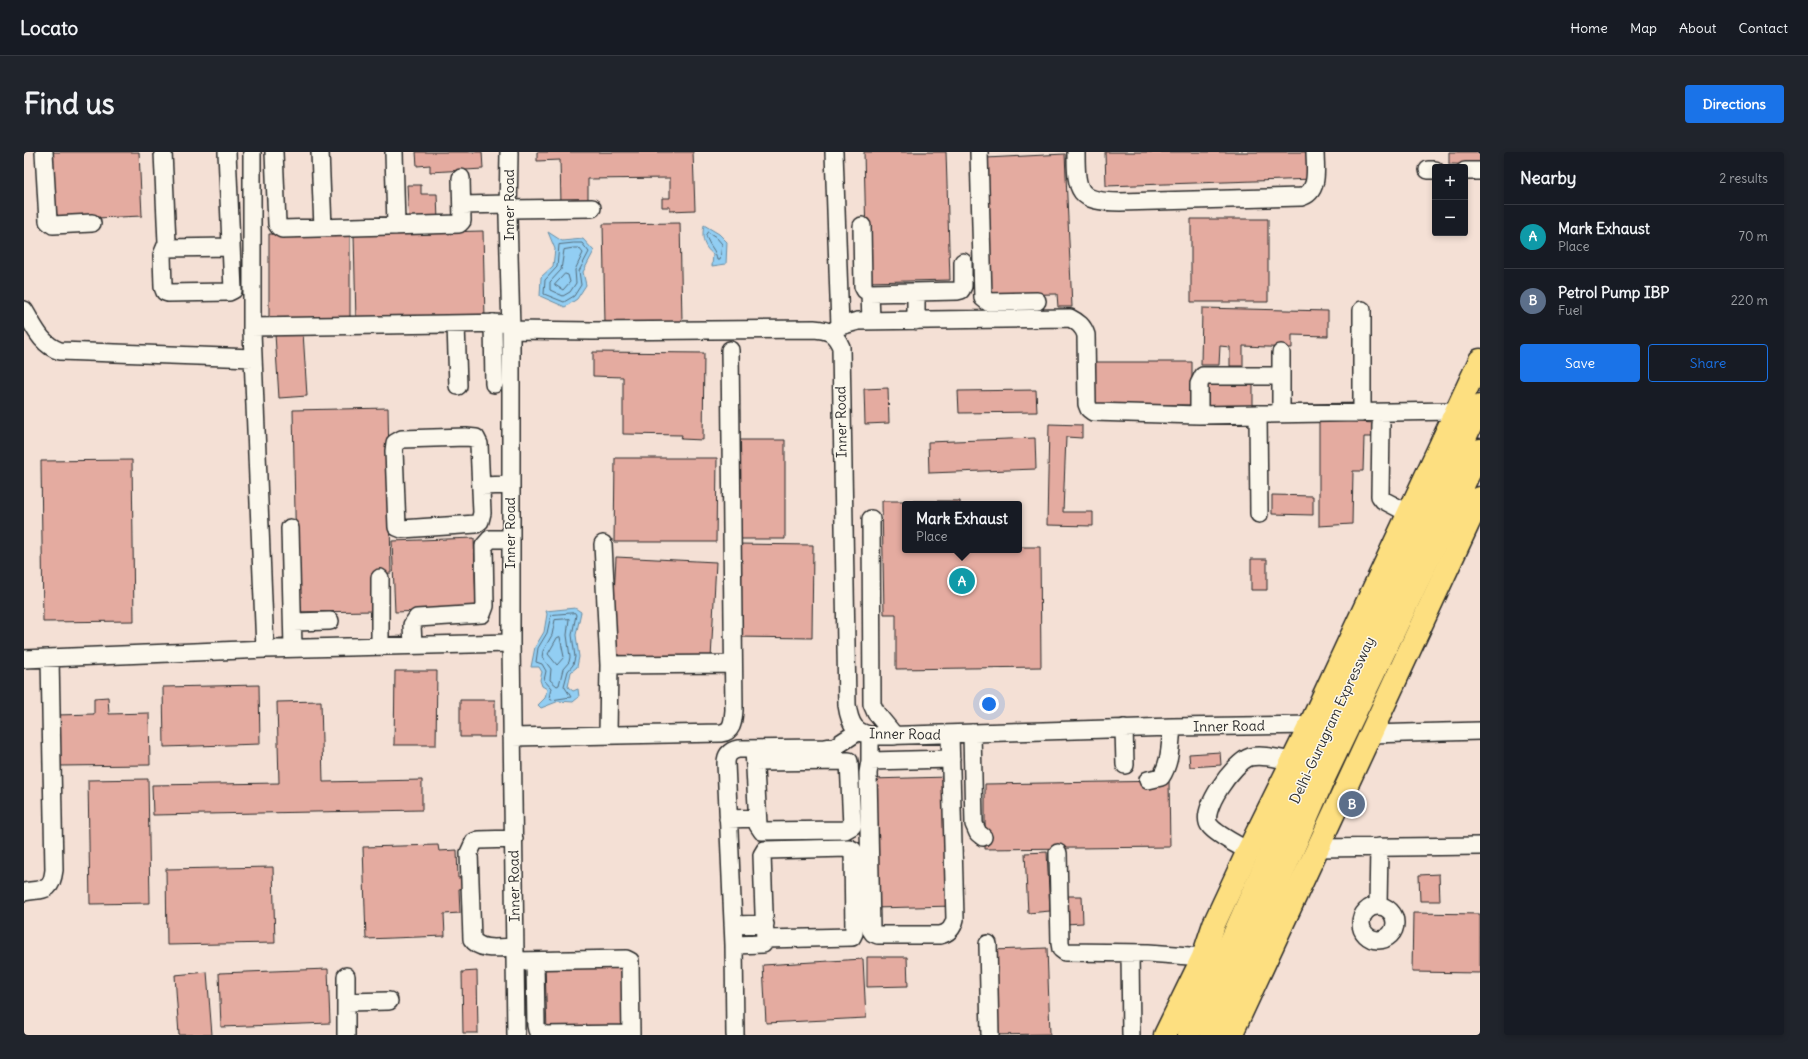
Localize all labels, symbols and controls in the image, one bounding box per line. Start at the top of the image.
text: Locato [20,16,78,40]
text: Home [1570,19,1608,37]
text: Map [1630,19,1657,37]
text: About [1679,19,1717,37]
text: Contact [1739,19,1788,37]
button: Directions [1685,85,1784,123]
text: Find us [24,86,115,122]
map controls [1432,164,1468,236]
button: + [1432,164,1468,200]
text: Nearby [1520,167,1576,189]
street label: Inner Road [500,169,518,241]
text: 2 results [1719,170,1768,187]
button: − [1432,200,1468,236]
text: Mark Exhaust [1558,219,1650,238]
text: A [1529,228,1537,245]
text: 70 m [1739,228,1768,245]
text: Place [1558,238,1589,255]
text: Petrol Pump IBP [1558,283,1669,302]
text: B [1529,292,1537,309]
text: 220 m [1731,292,1768,309]
text: Fuel [1558,302,1582,319]
button: Save [1520,344,1640,382]
button: Share [1648,344,1768,382]
street label: Inner Road [831,386,851,458]
street label: Inner Road [501,497,519,569]
popup [902,501,1022,553]
text: Mark Exhaust [916,509,1008,528]
text: Place [916,528,948,545]
pin: A [949,566,975,596]
street label: Delhi-Gurugram Expressway [1285,634,1379,806]
your location [979,694,999,714]
street label: Inner Road [1193,716,1265,736]
street label: Inner Road [869,724,941,744]
pin: B [1339,789,1365,819]
street label: Inner Road [504,850,524,922]

